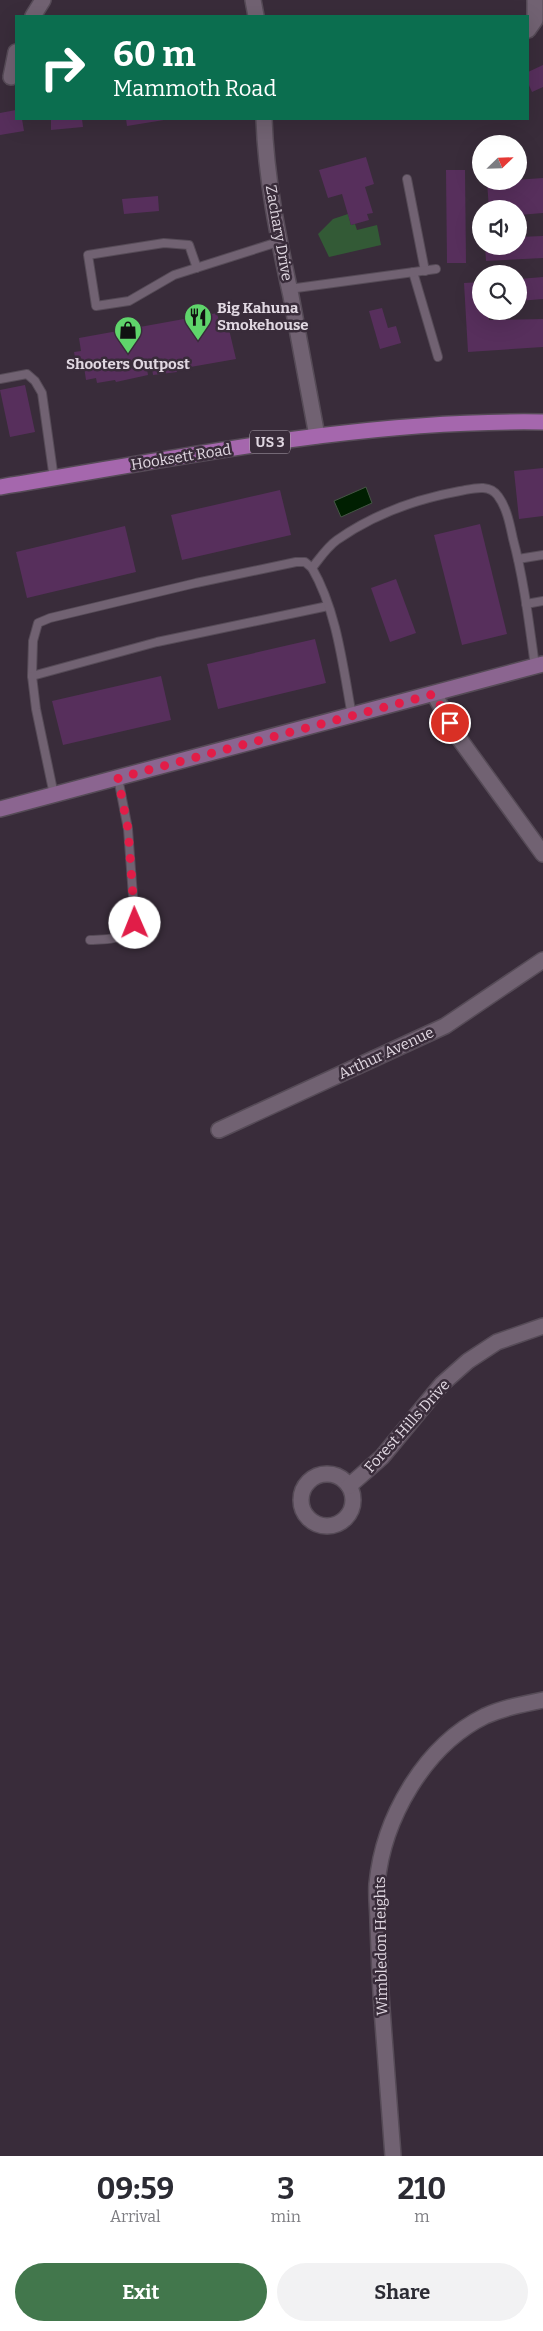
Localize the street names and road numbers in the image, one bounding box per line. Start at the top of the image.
street label: Zachary Drive [262,184,296,282]
road number: US 3 [250,431,290,454]
street label: Hooksett Road [129,440,233,474]
street label: Arthur Avenue [335,1023,437,1083]
street label: Forest Hills Drive [361,1376,453,1476]
street label: Wimbledon Heights [371,1876,391,2016]

